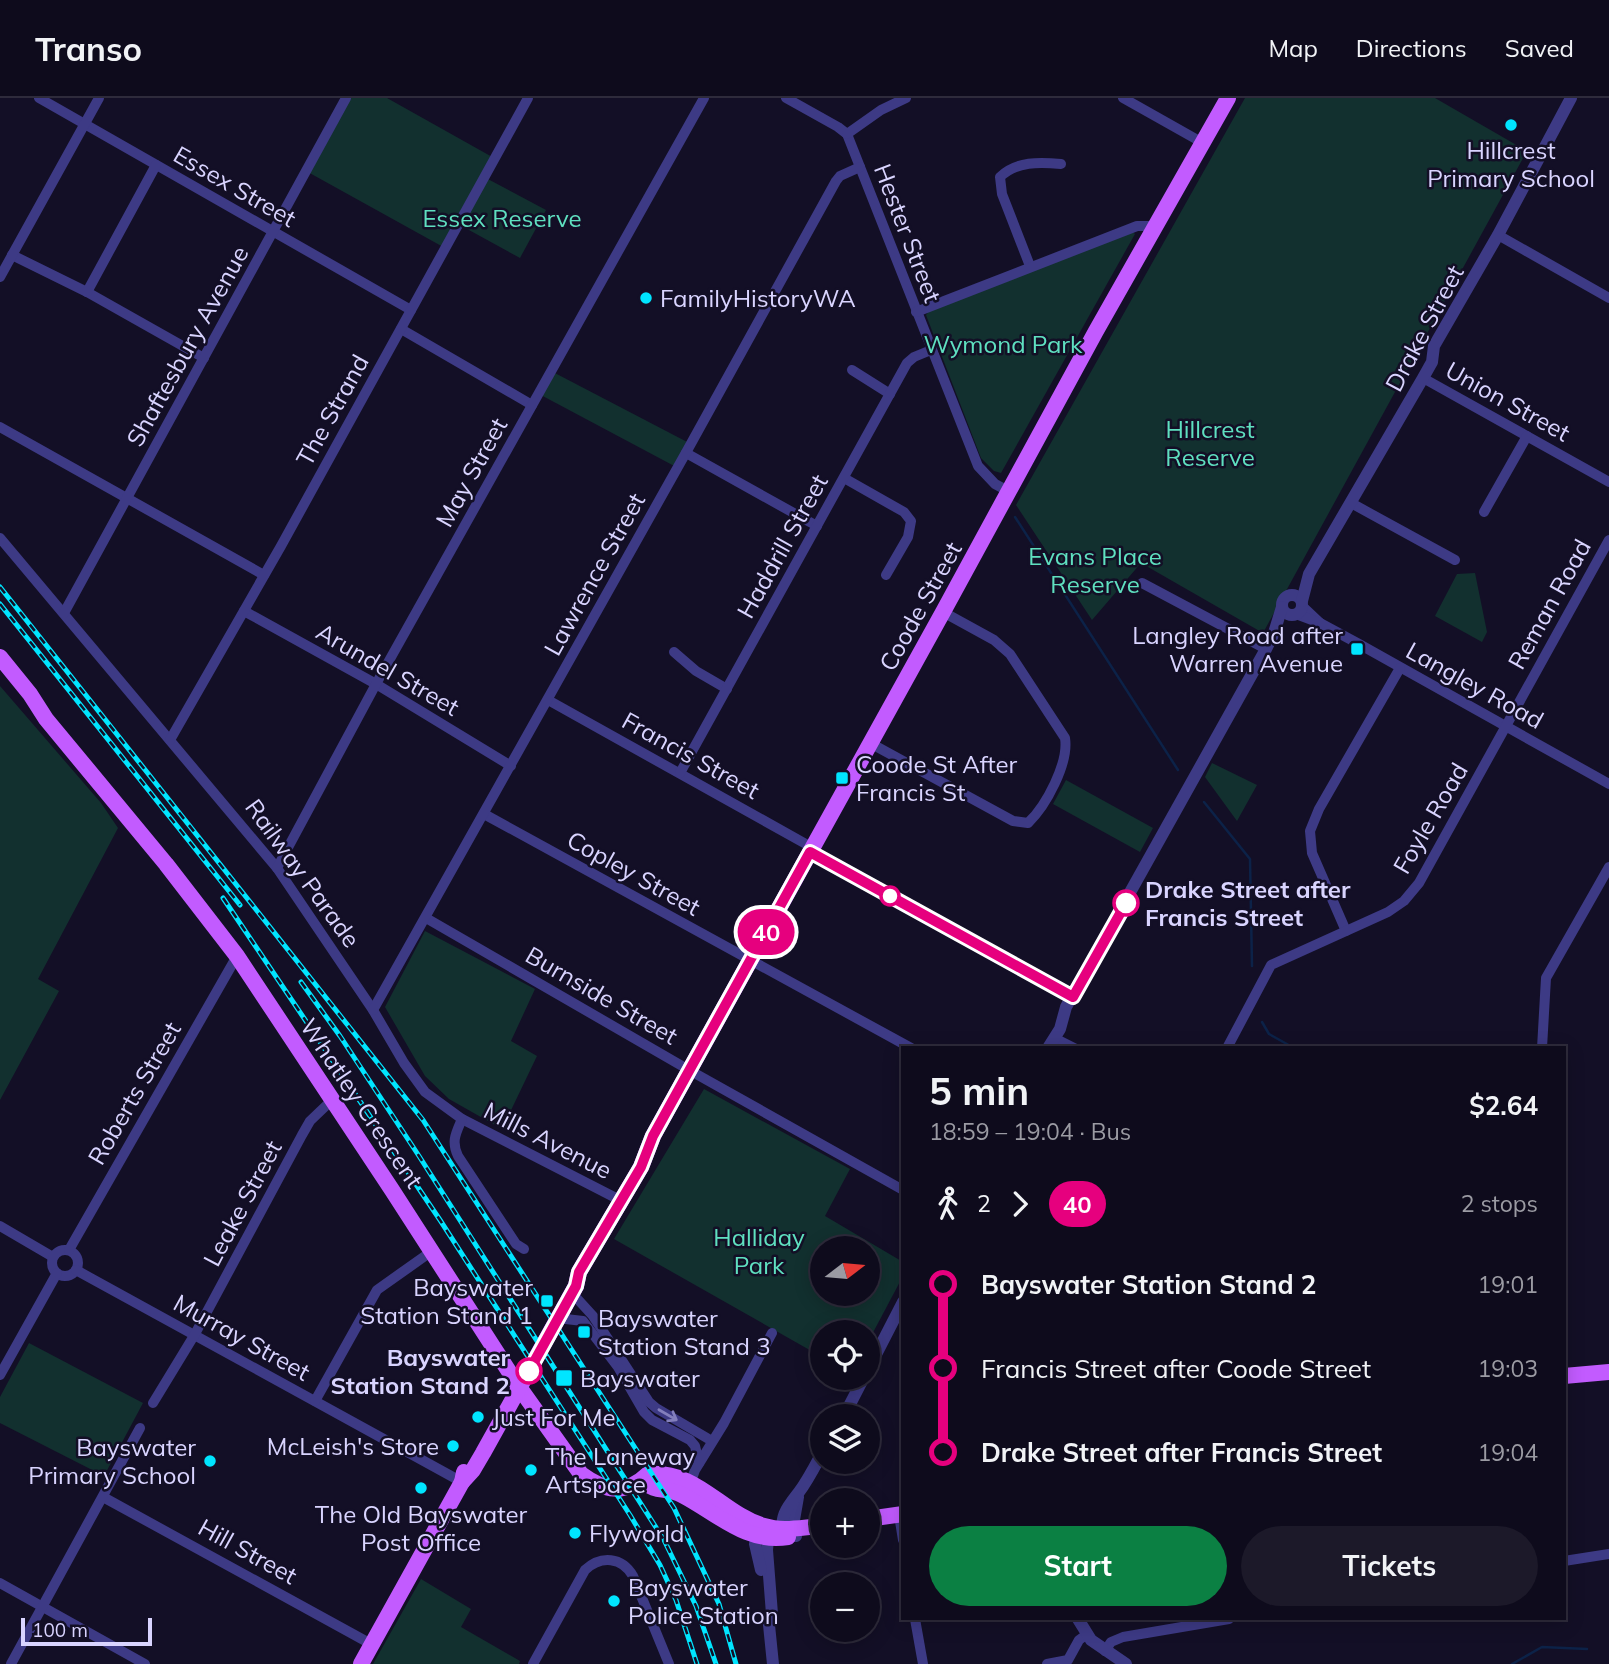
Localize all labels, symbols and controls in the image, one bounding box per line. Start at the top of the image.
text: Transo [35,28,142,69]
text: Map [1268,33,1318,63]
text: Directions [1356,33,1467,63]
text: Saved [1505,33,1574,63]
marker: Hillcrest Primary School [1503,117,1519,133]
place label: Hillcrest Primary School [1427,135,1595,193]
street label: Essex Street [169,139,301,233]
street label: Hester Street [868,160,948,306]
park label: Essex Reserve [422,203,582,233]
street label: Shaftesbury Avenue [119,241,255,451]
street label: Drake Street [1378,260,1470,396]
place label: FamilyHistoryWA [660,283,856,313]
marker: FamilyHistoryWA [638,290,654,306]
park label: Wymond Park [924,329,1083,359]
street label: The Strand [289,349,375,471]
street label: Union Street [1441,355,1575,447]
street label: May Street [429,412,513,532]
park label: Hillcrest Reserve [1165,414,1255,472]
street label: Haddrill Street [730,469,834,623]
street label: Lawrence Street [537,487,651,661]
street label: Reman Road [1501,534,1597,674]
street label: Coode Street [872,536,968,676]
park label: Evans Place Reserve [1028,541,1162,599]
street label: Arundel Street [311,616,465,722]
place label: Langley Road after Warren Avenue [1132,620,1343,678]
street label: Langley Road [1401,635,1549,735]
marker: Langley Road after Warren Avenue [1349,641,1365,657]
street label: Francis Street [617,705,765,805]
place label: Coode St After Francis St [856,749,1018,807]
street label: Foyle Road [1386,757,1474,879]
marker: Coode St After Francis St [834,770,850,786]
street label: Railway Parade [239,793,367,953]
street label: Copley Street [562,824,706,922]
place label: Drake Street after Francis Street [1145,874,1351,932]
unlabelled marker [880,886,900,906]
marker: Drake Street after Francis Street [1113,890,1139,916]
line badge: 40 [734,909,798,955]
text: 40 [752,917,780,947]
street label: Burnside Street [521,939,683,1051]
street label: Whatley Crescent [294,1012,430,1194]
street label: Roberts Street [81,1016,187,1170]
text: 5 min [929,1067,1029,1115]
text: $2.64 [1469,1089,1538,1122]
street label: Mills Avenue [479,1095,617,1185]
text: 18:59 – 19:04 · Bus [929,1117,1131,1146]
street label: Leake Street [196,1135,288,1271]
icon: walk [929,1185,967,1223]
icon: forward [1001,1185,1039,1223]
text: 2 [977,1189,991,1218]
text: 40 [1063,1189,1092,1219]
text: 2 stops [1461,1189,1538,1218]
park label: Halliday Park [713,1222,805,1280]
north arrow [810,1236,880,1306]
map controls [810,1236,880,1642]
text: Bayswater Station Stand 2 [981,1268,1316,1301]
text: 19:01 [1478,1270,1538,1299]
place label: Bayswater Station Stand 1 [360,1272,533,1330]
street label: Murray Street [169,1287,315,1387]
marker: Bayswater Station Stand 1 [539,1293,555,1309]
place label: Bayswater Station Stand 3 [598,1303,771,1361]
button: locate [810,1320,880,1390]
marker: Bayswater Station Stand 3 [576,1324,592,1340]
place label: Bayswater Station Stand 2 [330,1342,511,1400]
text: Francis Street after Coode Street [981,1352,1371,1385]
text: 19:03 [1478,1354,1538,1383]
marker: Bayswater Station Stand 2 [516,1358,542,1384]
place label: Bayswater [580,1363,700,1393]
marker: Bayswater [554,1368,574,1388]
place label: Just For Me [492,1402,616,1432]
button: layers [810,1404,880,1474]
marker: Just For Me [470,1409,486,1425]
one-way arrow [658,1409,678,1423]
place label: McLeish's Store [267,1431,439,1461]
place label: Bayswater Primary School [28,1432,196,1490]
text: Drake Street after Francis Street [981,1436,1382,1469]
marker: McLeish's Store [445,1438,461,1454]
text: 19:04 [1478,1438,1538,1467]
place label: The Laneway Artspace [545,1441,695,1499]
marker: Bayswater Primary School [202,1453,218,1469]
marker: The Laneway Artspace [523,1462,539,1478]
marker: The Old Bayswater Post Office [413,1480,429,1496]
button: + [810,1488,880,1558]
place label: The Old Bayswater Post Office [315,1499,528,1557]
street label: Hill Street [193,1512,303,1590]
place label: Flyworld [589,1518,684,1548]
marker: Flyworld [567,1525,583,1541]
button: Start [929,1526,1227,1606]
button: Tickets [1241,1526,1538,1606]
place label: Bayswater Police Station [628,1572,779,1630]
button: − [810,1572,880,1642]
marker: Bayswater Police Station [606,1593,622,1609]
scale bar [21,1615,152,1647]
text: 100 m [32,1618,88,1642]

